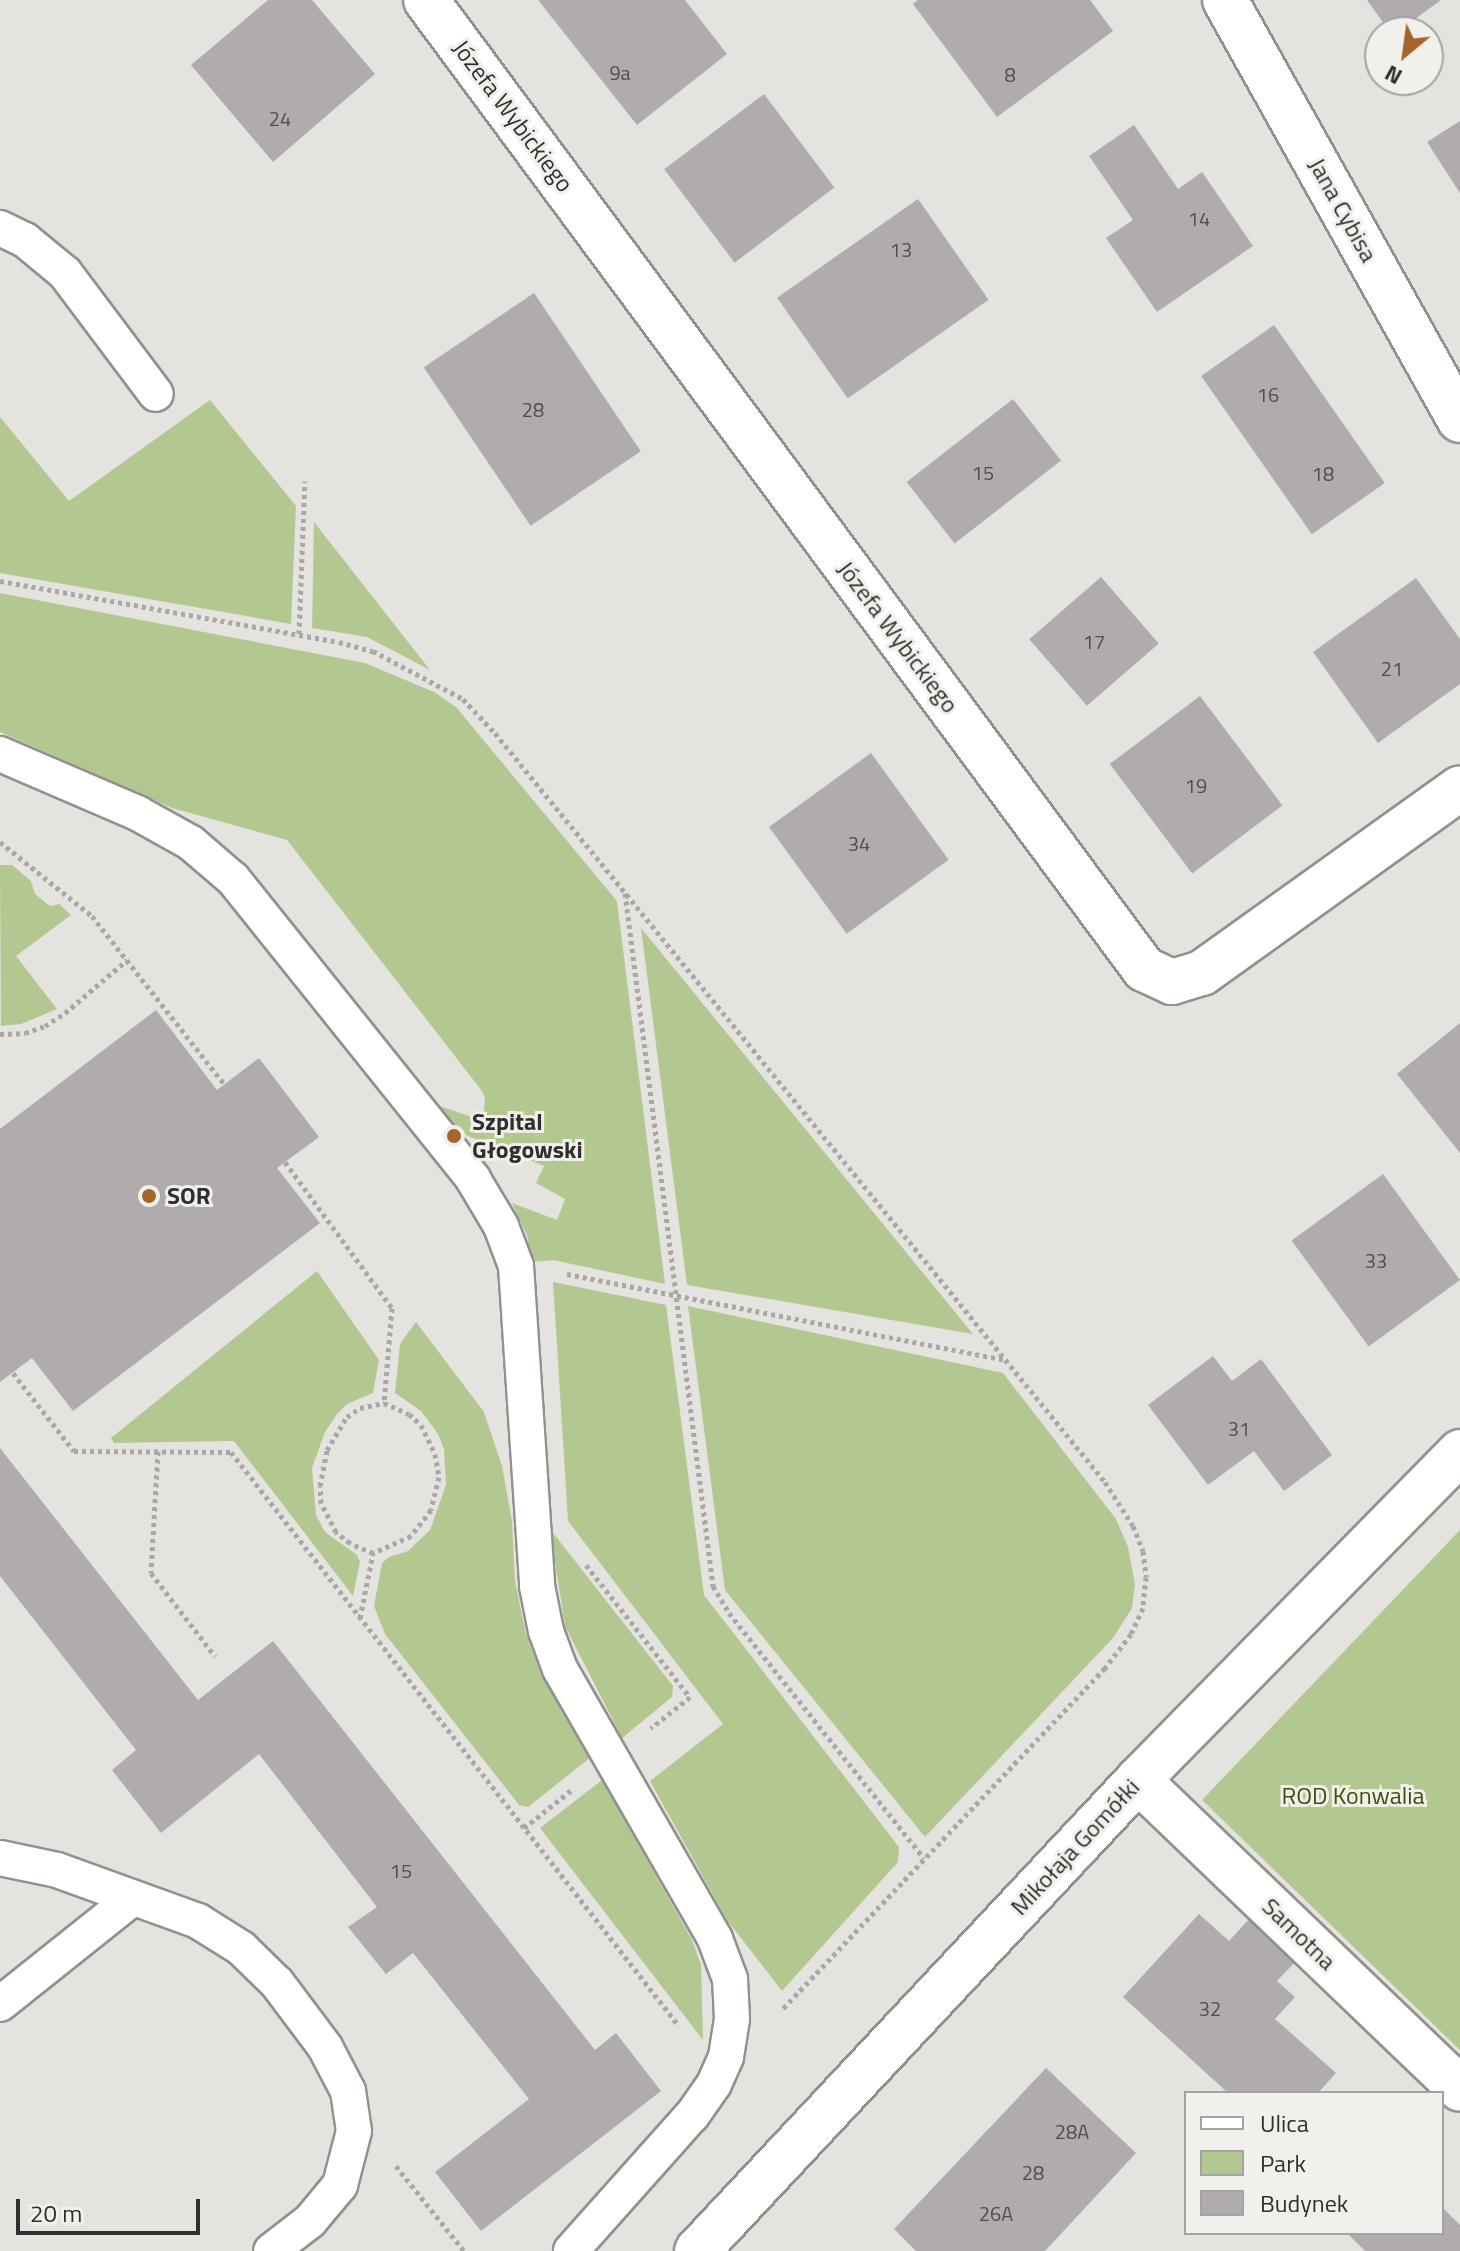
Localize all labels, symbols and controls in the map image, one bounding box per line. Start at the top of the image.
north arrow [1364,16,1444,96]
street label: Józefa Wybickiego [447,34,579,198]
text: N [1378,57,1408,94]
house number: 9a [609,60,631,84]
house number: 8 [1004,62,1016,86]
house number: 24 [269,106,291,130]
street label: Jana Cybisa [1303,153,1383,267]
house number: 14 [1188,206,1210,230]
house number: 13 [890,237,912,261]
house number: 16 [1257,382,1279,406]
house number: 28 [522,397,544,421]
house number: 15 [972,460,994,484]
house number: 18 [1312,461,1334,485]
street label: Józefa Wybickiego [832,555,964,719]
house number: 17 [1083,629,1105,653]
house number: 21 [1381,656,1403,680]
house number: 19 [1185,773,1207,797]
house number: 34 [848,831,870,855]
place label: Szpital Głogowski [472,1108,583,1164]
marker: Szpital Głogowski [443,1125,465,1147]
place label: SOR [167,1182,211,1210]
marker: SOR [138,1185,160,1207]
house number: 33 [1365,1248,1387,1272]
house number: 31 [1228,1416,1250,1440]
street label: Mikołaja Gomółki [1005,1773,1145,1921]
park label: ROD Konwalia [1281,1782,1425,1810]
house number: 15 [390,1858,412,1882]
street label: Samotna [1256,1892,1342,1976]
house number: 32 [1199,1996,1221,2020]
legend [1184,2091,1444,2235]
text: Ulica [1260,2105,1309,2141]
house number: 28A [1055,2119,1089,2143]
text: Park [1260,2145,1306,2181]
house number: 28 [1022,2160,1044,2184]
scale bar [20,2183,204,2233]
text: Budynek [1260,2185,1348,2221]
text: 20 m [30,2195,82,2231]
house number: 26A [979,2201,1013,2225]

